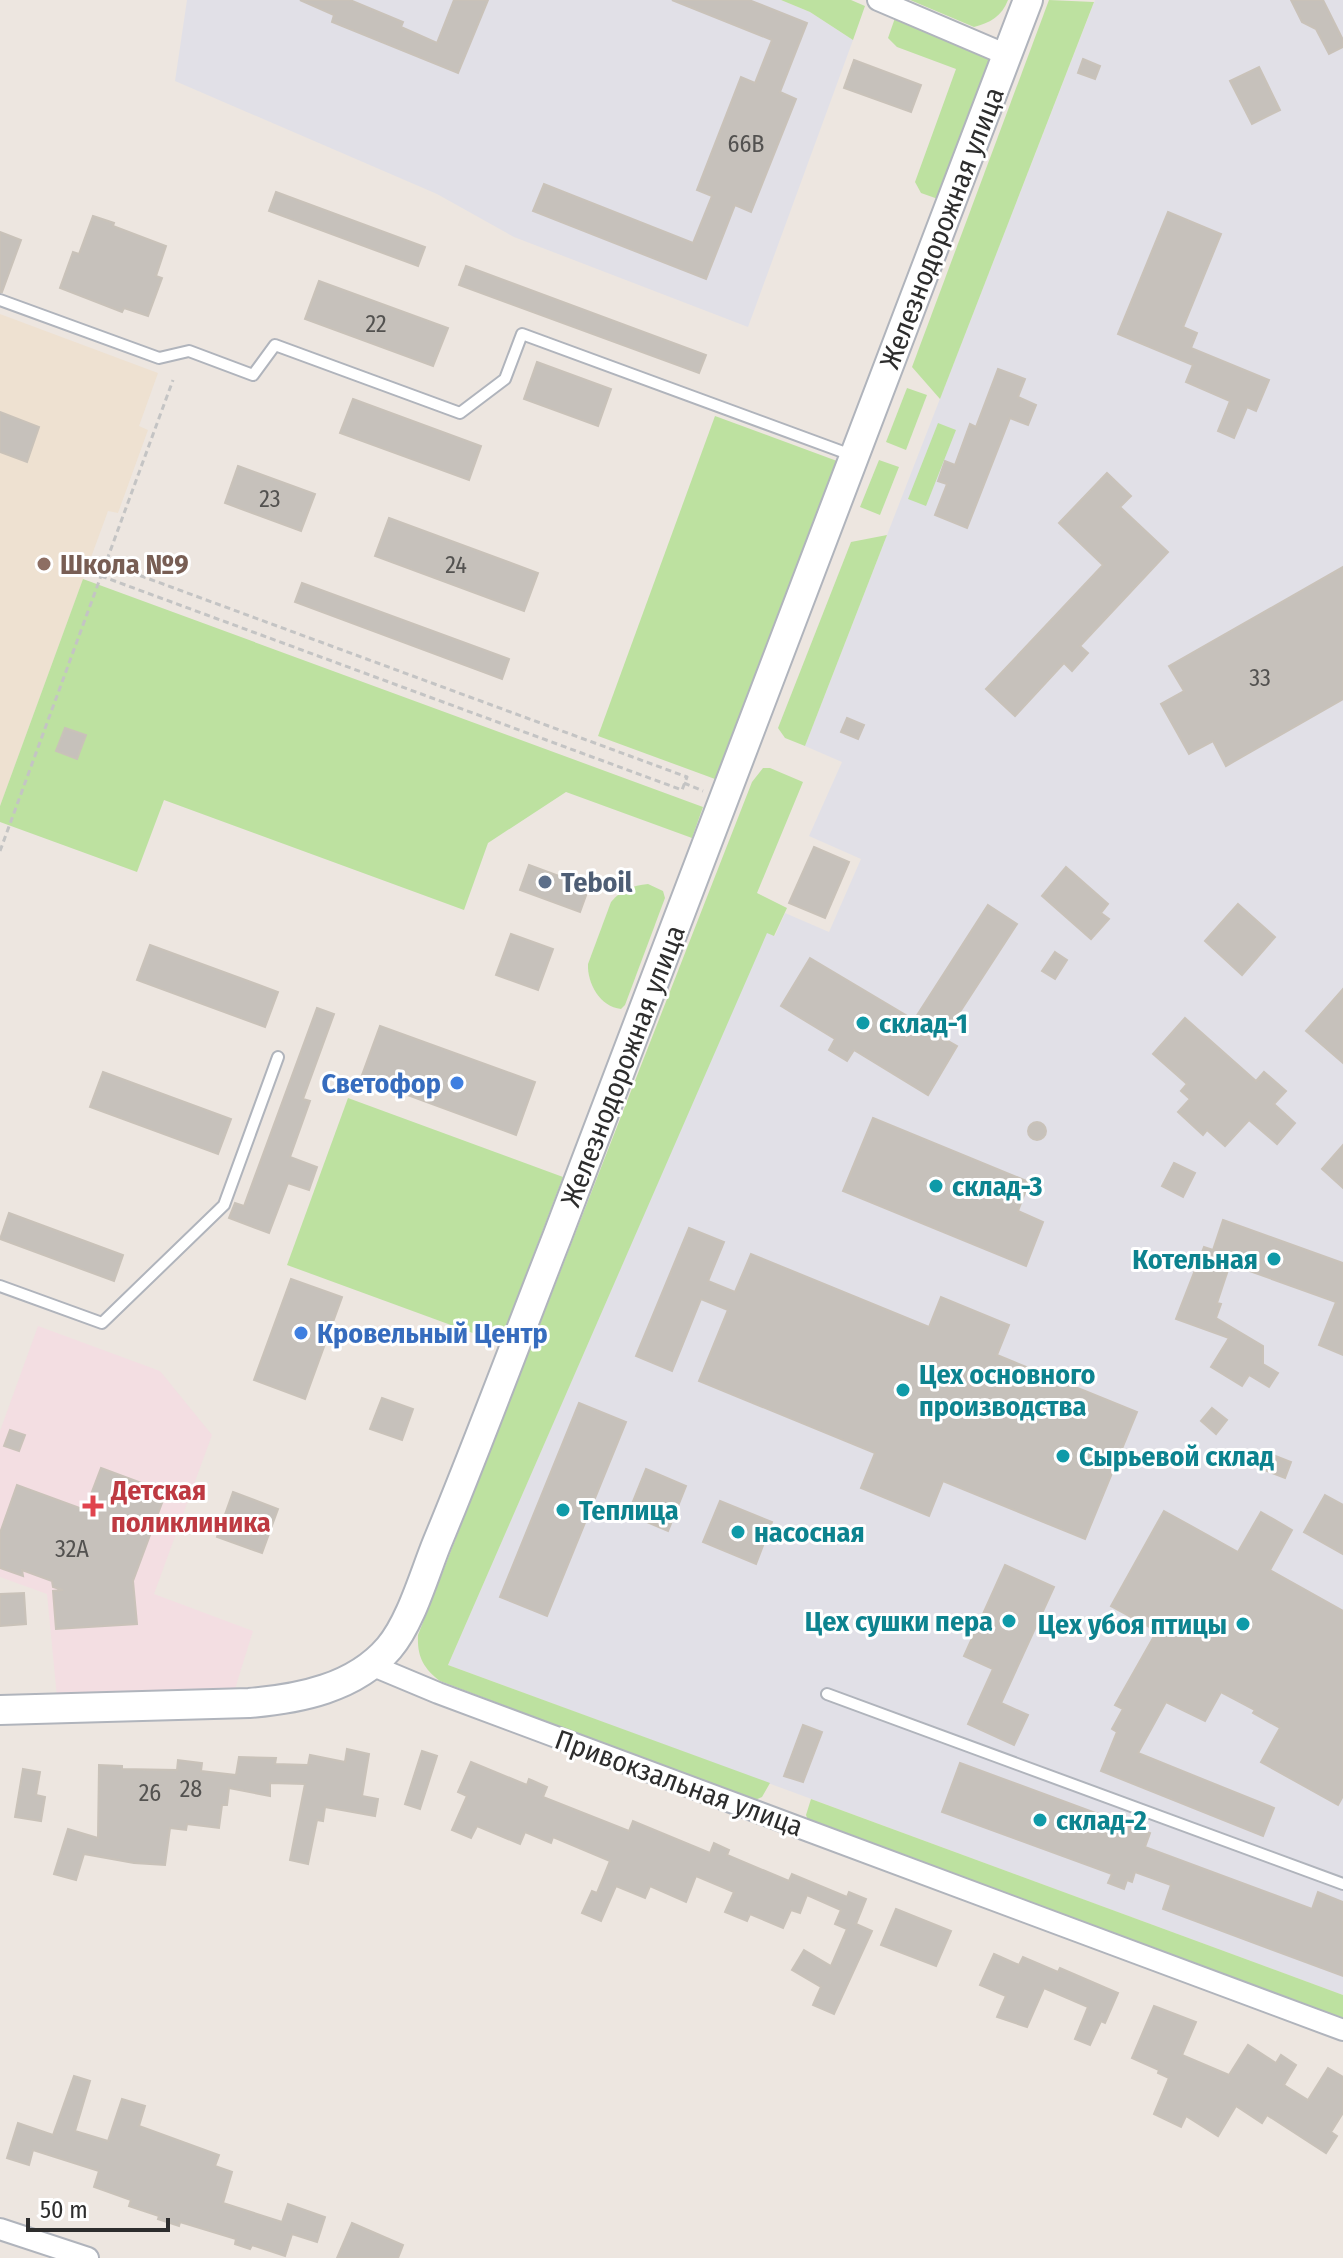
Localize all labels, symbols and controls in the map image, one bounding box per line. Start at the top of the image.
street label: Железнодорожная улица [873,83,1011,373]
house number: 66В [728,130,764,158]
house number: 22 [365,310,387,338]
house number: 23 [259,485,281,513]
place label: Школа №9 [60,548,189,581]
house number: 24 [445,551,467,579]
marker: Школа №9 [35,555,53,573]
house number: 33 [1249,664,1271,692]
place label: Teboil [561,866,633,899]
marker: Teboil [536,873,554,891]
street label: Железнодорожная улица [554,921,692,1211]
place label: склад-1 [879,1007,968,1040]
marker: склад-1 [854,1014,872,1032]
place label: Светофор [321,1067,441,1100]
marker: Светофор [448,1074,466,1092]
place label: склад-3 [952,1170,1043,1203]
marker: склад-3 [927,1177,945,1195]
place label: Котельная [1132,1243,1258,1276]
marker: Котельная [1265,1250,1283,1268]
place label: Кровельный Центр [317,1317,548,1350]
marker: Кровельный Центр [292,1324,310,1342]
place label: Цех основного производства [919,1358,1095,1423]
marker: Цех основного производства [894,1381,912,1399]
place label: Сырьевой склад [1079,1440,1274,1473]
marker: Сырьевой склад [1054,1447,1072,1465]
place label: Детская поликлиника [110,1474,271,1539]
place label: Теплица [579,1494,679,1527]
marker: Детская поликлиника [82,1495,104,1517]
marker: Теплица [554,1501,572,1519]
place label: насосная [754,1516,865,1549]
marker: насосная [729,1523,747,1541]
house number: 32А [55,1535,89,1563]
place label: Цех сушки пера [805,1605,993,1638]
place label: Цех убоя птицы [1038,1608,1227,1641]
marker: Цех сушки пера [1000,1612,1018,1630]
marker: Цех убоя птицы [1234,1615,1252,1633]
street label: Привокзальная улица [551,1723,807,1843]
house number: 28 [180,1775,202,1803]
house number: 26 [139,1779,161,1807]
place label: склад-2 [1056,1804,1147,1837]
marker: склад-2 [1031,1811,1049,1829]
scale bar [28,2182,168,2232]
text: 50 m [40,2196,88,2224]

